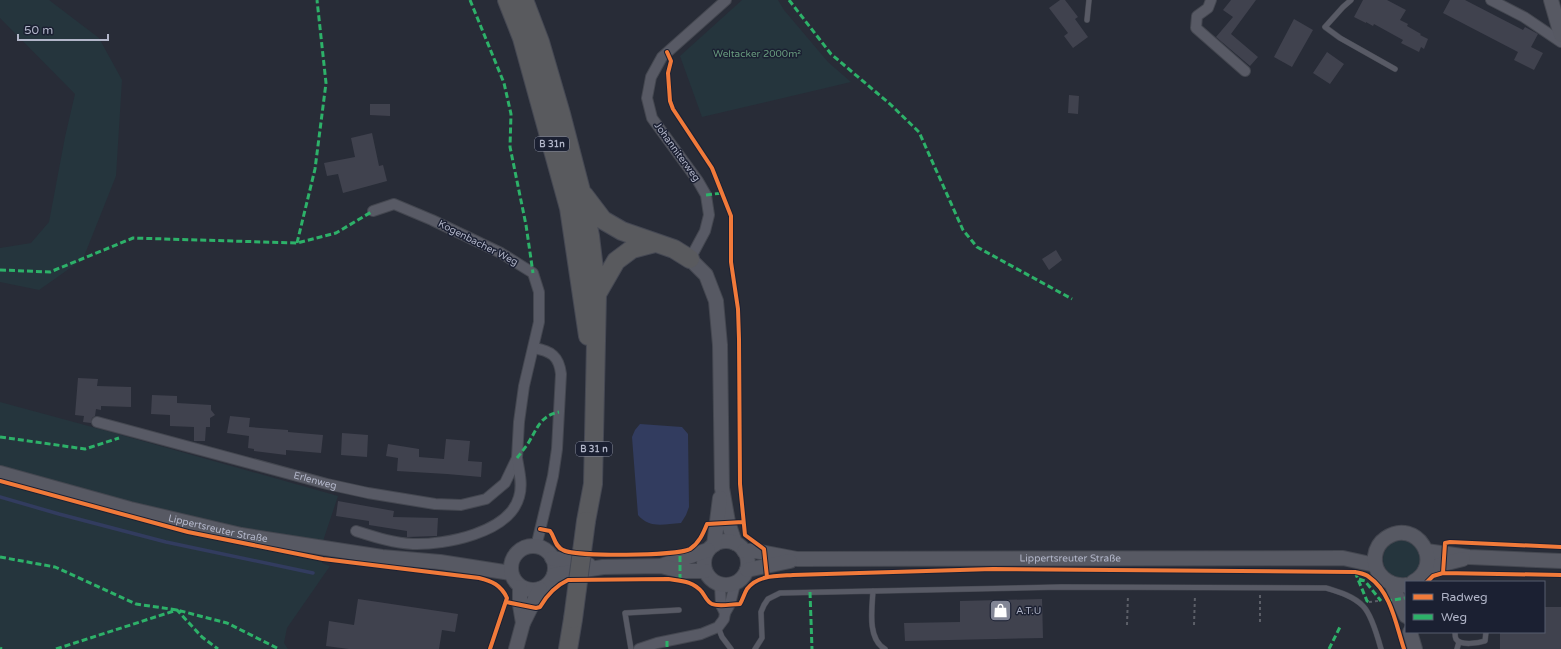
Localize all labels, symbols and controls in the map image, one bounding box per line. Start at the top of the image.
scale bar [18,16,108,42]
text: 50 m [24,23,53,37]
park label: Weltacker 2000m² [713,48,801,60]
street label: Johanniterweg [652,120,702,184]
road number: B 31n [535,137,569,151]
street label: Kogenbacher Weg [436,218,520,268]
road number: B 31 n [576,442,612,456]
street label: Erlenweg [292,469,338,492]
street label: Lippertsreuter Straße [167,512,269,545]
street label: Lippertsreuter Straße [1020,552,1121,565]
legend [1405,581,1545,633]
text: Radweg [1441,590,1488,604]
shop icon: A.T.U [988,598,1014,624]
place label: A.T.U [1016,605,1041,617]
text: Weg [1441,610,1467,624]

